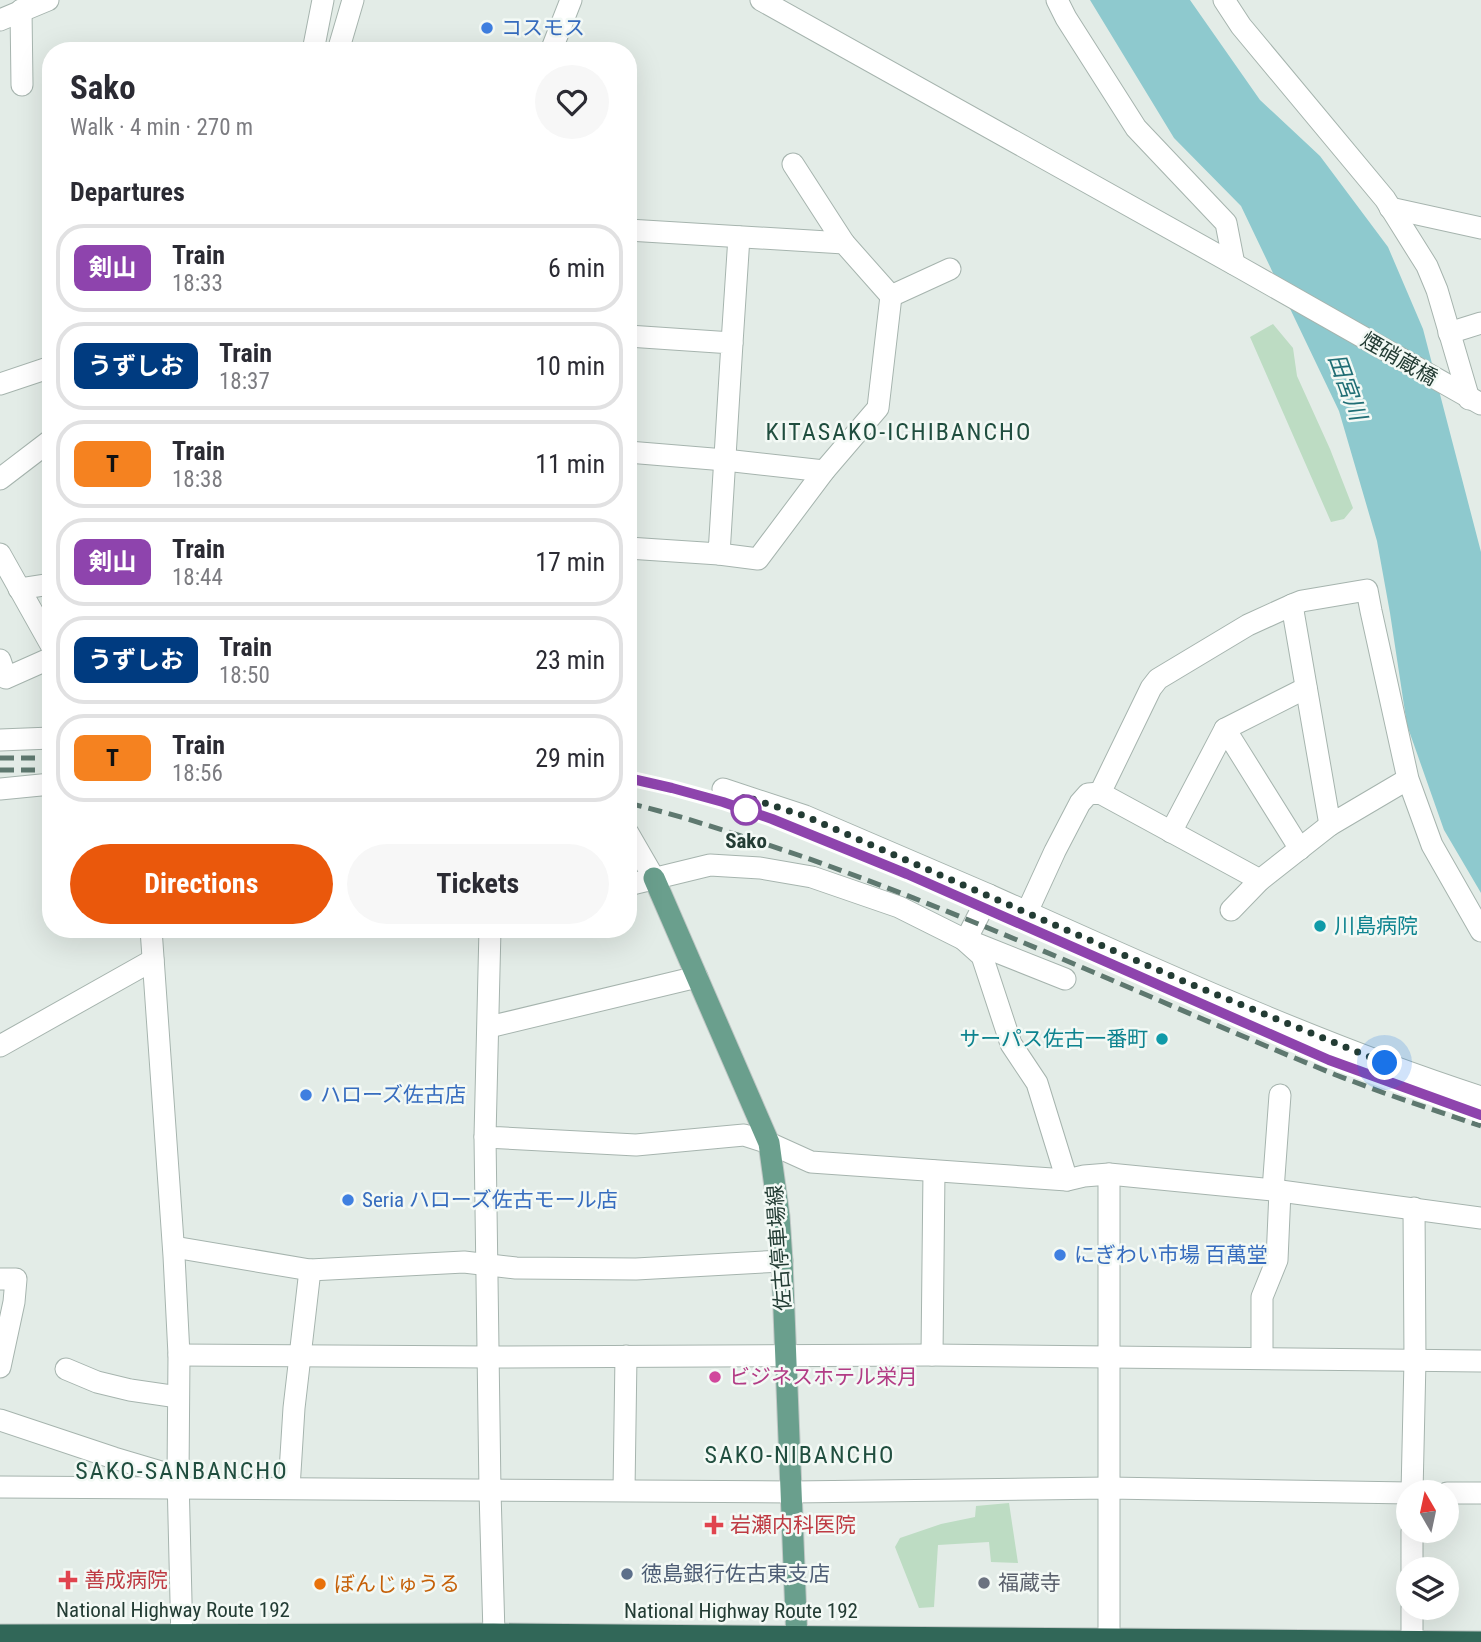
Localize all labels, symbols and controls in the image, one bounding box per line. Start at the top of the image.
place label: コスモス [501,16,585,40]
marker: コスモス [479,20,495,36]
button: heart [535,65,609,139]
text: Sako [70,68,136,107]
text: Walk · 4 min · 270 m [70,114,253,141]
text: Departures [70,177,185,207]
text: Train [172,240,225,270]
text: 6 min [548,253,605,283]
text: 剣山 [89,254,137,282]
text: 18:33 [172,270,223,297]
street label: 煙硝蔵橋 [1357,328,1441,390]
text: Train [219,338,272,368]
water label: 田宮川 [1323,350,1373,427]
text: 10 min [535,351,605,381]
text: うずしお [88,352,184,380]
text: 18:37 [219,368,270,395]
district label: KITASAKO-ICHIBANCHO [766,418,1032,446]
text: Train [172,436,225,466]
text: 11 min [535,449,605,479]
text: T [106,450,119,478]
text: 18:38 [172,466,223,493]
text: Train [172,534,225,564]
text: 17 min [535,547,605,577]
text: 剣山 [89,548,137,576]
text: 18:44 [172,564,223,591]
text: Train [219,632,272,662]
text: 23 min [535,645,605,675]
text: うずしお [88,646,184,674]
text: 18:50 [219,662,270,689]
text: Train [172,730,225,760]
text: 29 min [535,743,605,773]
text: T [106,744,119,772]
text: 18:56 [172,760,223,787]
marker: Sako [731,795,761,825]
place label: Sako [725,829,767,853]
button: Directions [70,844,333,924]
button: Tickets [347,844,609,924]
place label: 川島病院 [1334,914,1418,938]
marker: 川島病院 [1312,918,1328,934]
place label: サーパス佐古一番町 [959,1027,1148,1051]
marker: サーパス佐古一番町 [1154,1031,1170,1047]
your location [1367,1045,1402,1080]
place label: ハローズ佐古店 [320,1083,466,1107]
marker: ハローズ佐古店 [298,1087,314,1103]
street label: 佐古停車場線 [763,1184,795,1312]
place label: Seria ハローズ佐古モール店 [362,1188,618,1212]
marker: Seria ハローズ佐古モール店 [340,1192,356,1208]
place label: にぎわい市場 百萬堂 [1074,1243,1268,1267]
marker: にぎわい市場 百萬堂 [1052,1247,1068,1263]
place label: ビジネスホテル栄月 [729,1365,918,1389]
marker: ビジネスホテル栄月 [707,1369,723,1385]
district label: SAKO-NIBANCHO [705,1441,896,1469]
district label: SAKO-SANBANCHO [75,1457,289,1485]
north arrow [1396,1480,1460,1544]
map controls [1396,1480,1459,1620]
place label: 岩瀬内科医院 [730,1513,856,1537]
marker: 岩瀬内科医院 [704,1515,724,1535]
button: layers [1396,1557,1459,1620]
place label: 徳島銀行佐古東支店 [641,1562,830,1586]
marker: 徳島銀行佐古東支店 [619,1566,635,1582]
place label: 善成病院 [84,1568,168,1592]
marker: 善成病院 [58,1570,78,1590]
place label: 福蔵寺 [998,1571,1061,1595]
place label: ぼんじゅうる [334,1572,460,1596]
marker: 福蔵寺 [976,1575,992,1591]
marker: ぼんじゅうる [312,1576,328,1592]
street label: National Highway Route 192 [56,1598,290,1622]
street label: National Highway Route 192 [624,1599,858,1623]

